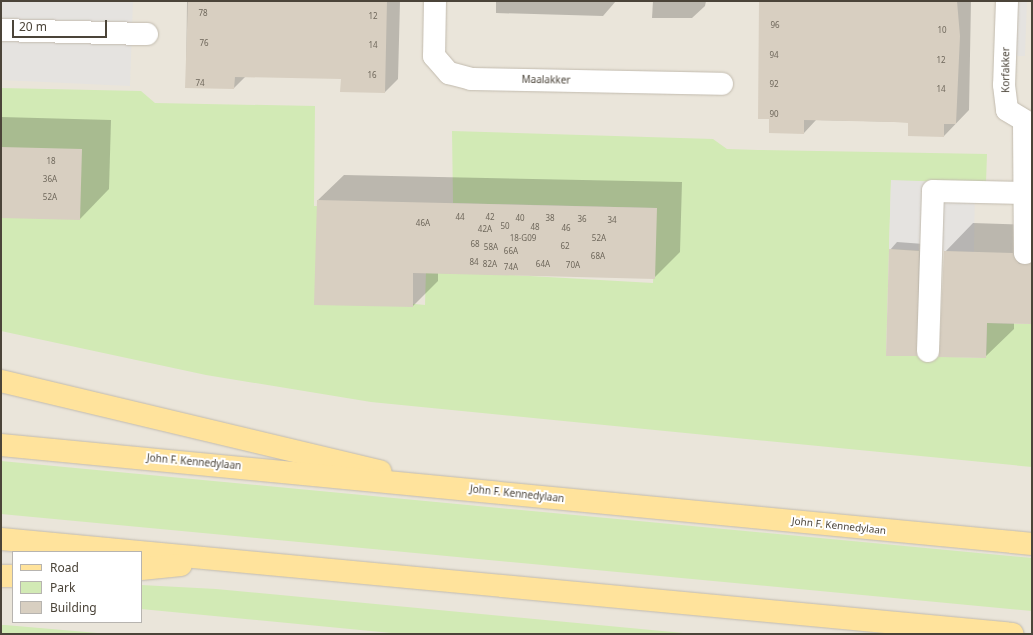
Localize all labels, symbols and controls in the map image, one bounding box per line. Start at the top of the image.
house number: 78 [198,8,208,18]
house number: 12 [368,11,378,21]
scale bar [14,12,109,38]
text: 20 m [19,18,47,35]
house number: 96 [770,20,780,30]
house number: 10 [937,25,947,35]
house number: 76 [199,38,209,48]
house number: 14 [368,40,378,50]
street label: Korfakker [1000,47,1012,93]
house number: 94 [769,50,779,60]
house number: 12 [936,55,946,65]
house number: 16 [367,70,377,80]
street label: Maalakker [521,74,571,86]
house number: 74 [195,78,205,88]
house number: 92 [769,79,779,89]
house number: 14 [936,84,946,94]
house number: 90 [769,109,779,119]
house number: 18 [46,156,56,166]
house number: 36A [43,174,57,184]
house number: 52A [43,192,57,202]
house number: 44 [455,212,465,222]
house number: 42 [485,212,495,222]
house number: 40 [515,213,525,223]
house number: 38 [545,213,555,223]
house number: 36 [577,214,587,224]
house number: 34 [607,215,617,225]
house number: 46A [416,218,430,228]
house number: 50 [500,221,510,231]
house number: 48 [530,222,540,232]
house number: 46 [561,223,571,233]
house number: 42A [478,224,492,234]
house number: 18-G09 [510,233,536,243]
house number: 52A [592,233,606,243]
house number: 68 [470,239,480,249]
house number: 62 [560,241,570,251]
house number: 58A [484,242,498,252]
house number: 66A [504,246,518,256]
house number: 68A [591,251,605,261]
house number: 84 [469,257,479,267]
house number: 82A [483,259,497,269]
house number: 64A [536,259,550,269]
house number: 70A [566,260,580,270]
house number: 74A [504,262,518,272]
street label: John F. Kennedylaan [146,452,242,472]
street label: John F. Kennedylaan [469,483,565,505]
street label: John F. Kennedylaan [791,515,887,537]
legend [12,551,142,623]
text: Road [50,559,79,576]
text: Park [50,579,75,596]
text: Building [50,599,97,616]

